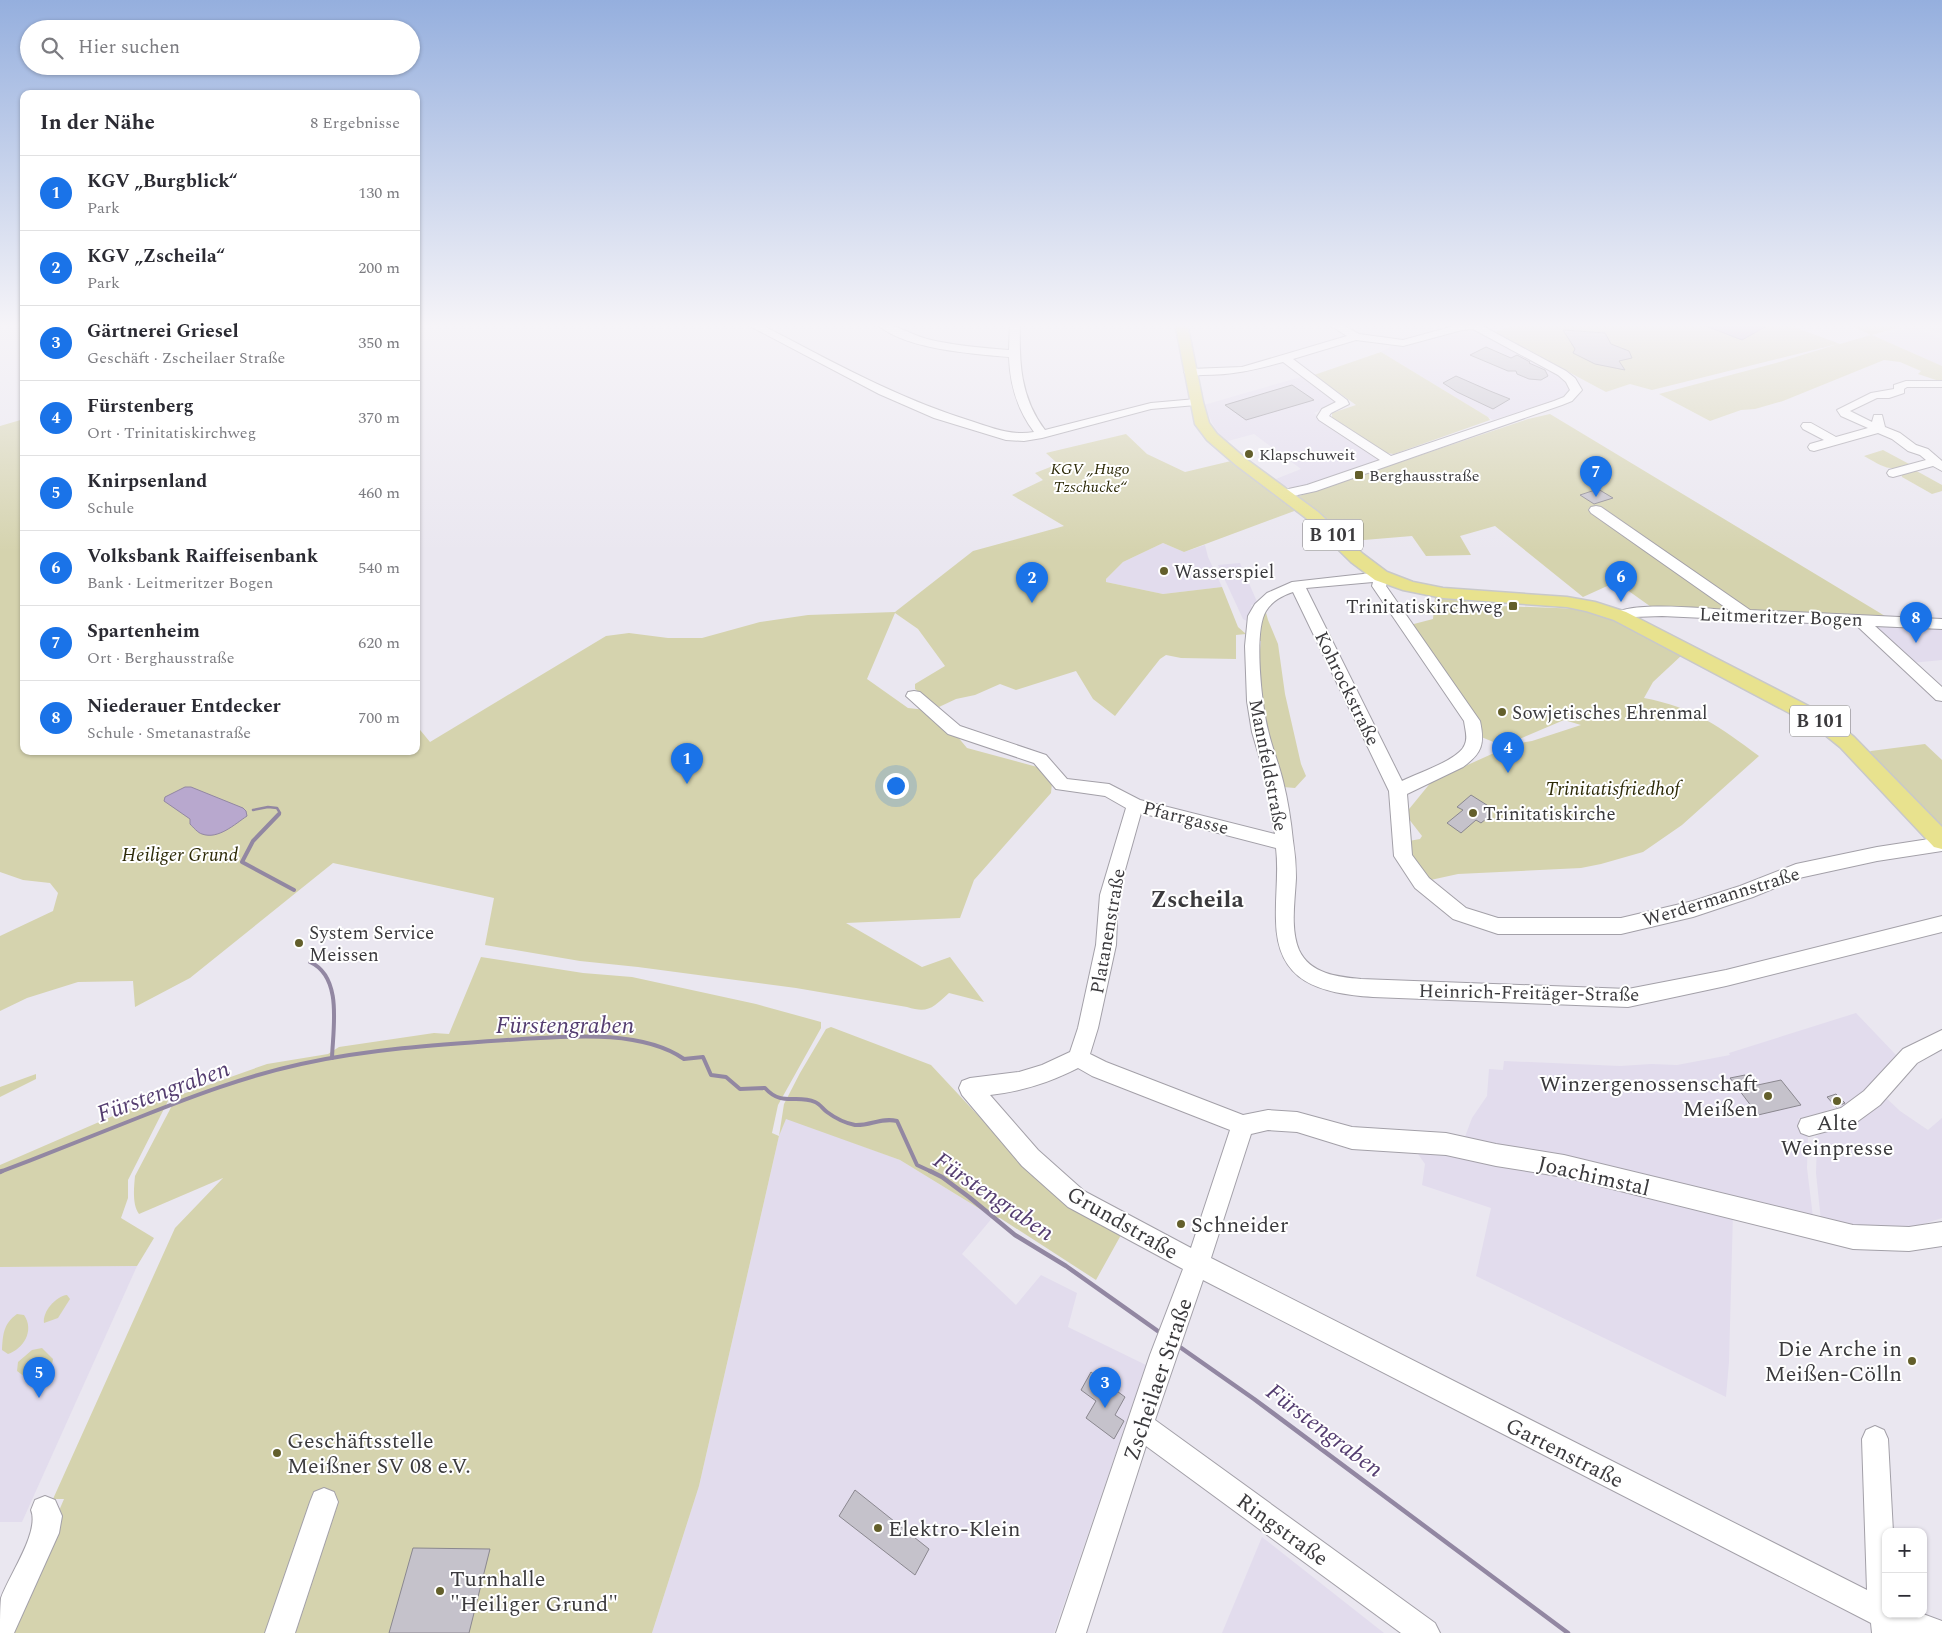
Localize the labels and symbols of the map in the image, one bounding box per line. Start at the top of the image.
place label: Klapschuweit [1259,443,1355,467]
marker: Klapschuweit [1243,448,1255,460]
pin: 7 [1580,456,1612,497]
park label: KGV „Hugo Tzschucke“ [1050,457,1130,499]
place label: Berghausstraße [1369,464,1479,488]
marker: Berghausstraße [1353,469,1365,481]
road number: B 101 [1303,520,1363,550]
place label: Wasserspiel [1174,558,1274,587]
pin: 6 [1605,561,1637,602]
pin: 2 [1016,562,1048,603]
marker: Wasserspiel [1158,565,1170,577]
place label: Trinitatiskirchweg [1346,593,1503,622]
marker: Trinitatiskirchweg [1507,600,1519,612]
street label: Leitmeritzer Bogen [1699,600,1863,635]
pin: 8 [1900,602,1932,643]
street label: Kohrockstraße [1306,626,1387,751]
street label: Mannfeldstraße [1241,697,1295,834]
place label: Sowjetisches Ehrenmal [1512,699,1708,728]
marker: Sowjetisches Ehrenmal [1496,706,1508,718]
road number: B 101 [1790,706,1850,736]
pin: 4 [1492,732,1524,773]
pin: 1 [671,743,703,784]
your location [883,773,909,799]
park label: Trinitatisfriedhof [1546,775,1683,804]
street label: Pfarrgasse [1140,794,1232,843]
place label: Trinitatiskirche [1483,800,1616,829]
marker: Trinitatiskirche [1467,807,1479,819]
park label: Heiliger Grund [122,841,238,870]
street label: Werdermannstraße [1639,860,1803,935]
street label: Platanenstraße [1083,866,1134,996]
district label: Zscheila [1150,882,1244,918]
place label: System Service Meissen [309,919,434,970]
marker: System Service Meissen [293,937,305,949]
street label: Heinrich-Freitäger-Straße [1418,977,1640,1010]
water label: Fürstengraben [495,1008,635,1044]
water label: Fürstengraben [92,1051,235,1133]
place label: Winzergenossenschaft Meißen [1539,1068,1758,1126]
marker: Winzergenossenschaft Meißen [1762,1090,1774,1102]
marker: Alte Weinpresse [1831,1095,1843,1107]
place label: Alte Weinpresse [1781,1107,1893,1165]
water label: Fürstengraben [926,1143,1061,1251]
street label: Joachimstal [1534,1148,1653,1205]
street label: Grundstraße [1060,1178,1184,1269]
place label: Schneider [1191,1209,1289,1242]
marker: Schneider [1175,1218,1187,1230]
street label: Zscheilaer Straße [1115,1294,1202,1465]
place label: Die Arche in Meißen-Cölln [1765,1333,1902,1391]
marker: Die Arche in Meißen-Cölln [1906,1355,1918,1367]
pin: 5 [23,1357,55,1398]
pin: 3 [1089,1367,1121,1408]
water label: Fürstengraben [1258,1375,1391,1487]
street label: Gartenstraße [1500,1409,1629,1497]
place label: Geschäftsstelle Meißner SV 08 e.V. [287,1425,471,1483]
marker: Geschäftsstelle Meißner SV 08 e.V. [271,1447,283,1459]
street label: Ringstraße [1229,1485,1335,1575]
place label: Elektro-Klein [888,1513,1021,1546]
marker: Elektro-Klein [872,1522,884,1534]
place label: Turnhalle "Heiliger Grund" [450,1563,618,1621]
marker: Turnhalle "Heiliger Grund" [434,1585,446,1597]

